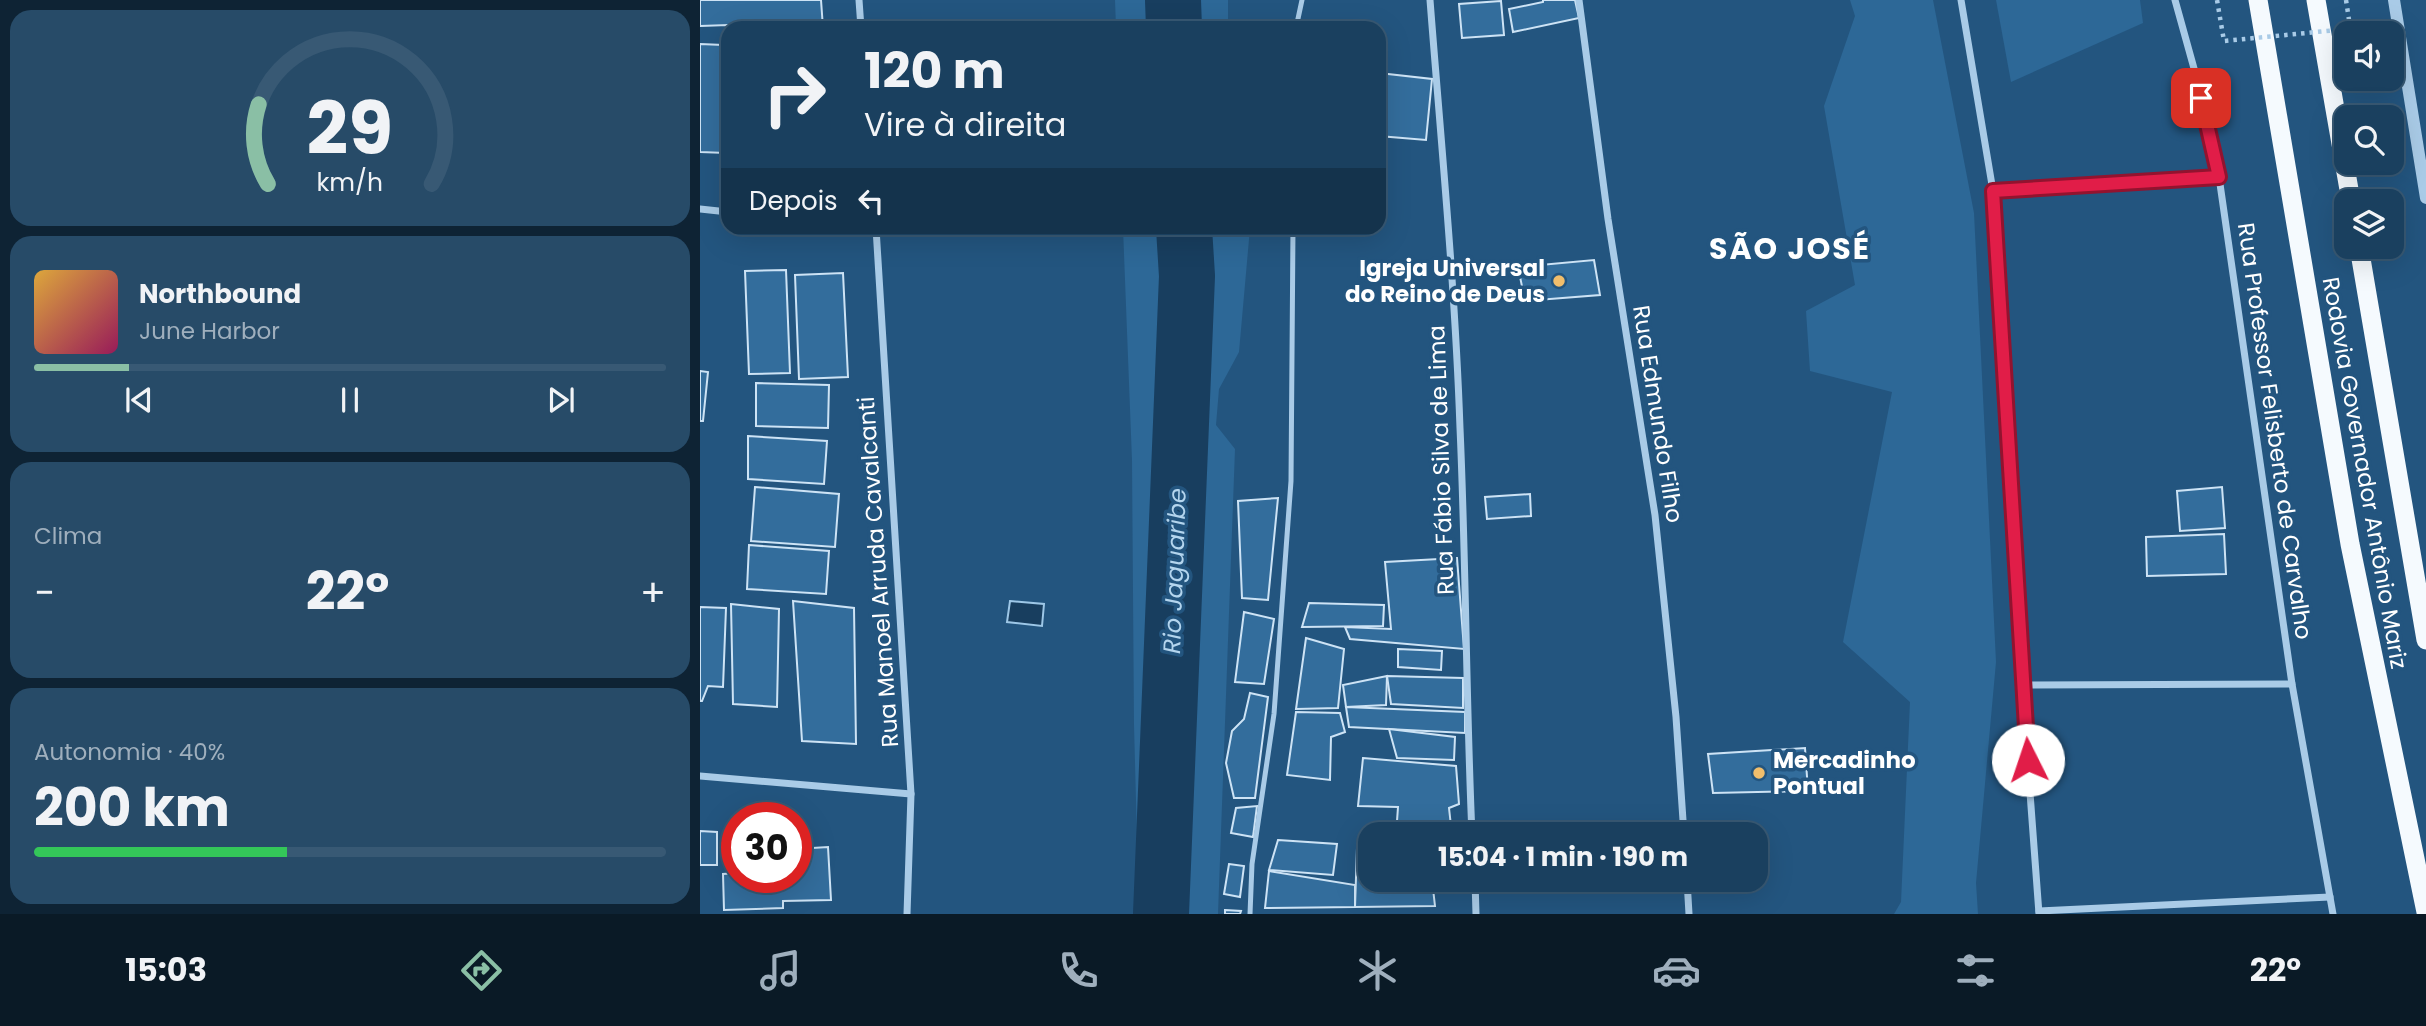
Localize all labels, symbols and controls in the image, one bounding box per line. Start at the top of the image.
map controls [2334,21,2404,259]
button: sound [2334,21,2404,91]
text: 120 m [864,37,1005,105]
icon: right [749,49,840,140]
pin [2171,68,2231,128]
text: 29 [307,78,393,179]
icon: arrive [2182,79,2220,117]
text: Vire à direita [864,102,1066,147]
button: search [2334,105,2404,175]
text: km/h [317,165,383,200]
icon: left [852,182,890,220]
text: Depois [749,183,838,219]
button: layers [2334,189,2404,259]
street label: Rua Professor Felisberto de Carvalho [2230,221,2320,641]
district label: SÃO JOSÉ [1709,227,1871,270]
place label: Igreja Universal do Reino de Deus [1345,252,1545,310]
marker: Igreja Universal do Reino de Deus [1551,273,1567,289]
street label: Rodovia Governador Antônio Mariz [2315,275,2415,671]
text: Northbound [139,276,301,312]
street label: Rua Edmundo Filho [1625,303,1691,525]
text: June Harbor [139,315,280,347]
street label: Rua Fábio Silva de Lima [1420,325,1462,595]
icon: previous [120,381,158,419]
icon: pause [331,381,369,419]
icon: next [542,381,580,419]
street label: Rua Manoel Arruda Cavalcanti [850,396,906,748]
water label: Rio Jaguaribe [1155,487,1194,654]
text: Clima [34,520,102,552]
text: 22° [306,555,389,628]
text: − [34,566,55,619]
text: + [640,566,666,619]
position arrow [1991,723,2065,797]
text: Autonomia · 40% [34,736,225,768]
place label: Mercadinho Pontual [1773,744,1916,802]
marker: Mercadinho Pontual [1751,765,1767,781]
text: 200 km [34,771,230,844]
speed limit sign: 30 [721,802,812,893]
text: 15:04 · 1 min · 190 m [1438,839,1688,875]
icon: directions [457,946,506,995]
icon: music [756,946,805,995]
icon: phone [1054,946,1103,995]
icon: climate [1353,946,1402,995]
icon: car [1652,946,1701,995]
icon: filters [1951,946,2000,995]
text: 15:03 [125,947,207,992]
text: 22° [2250,947,2301,992]

